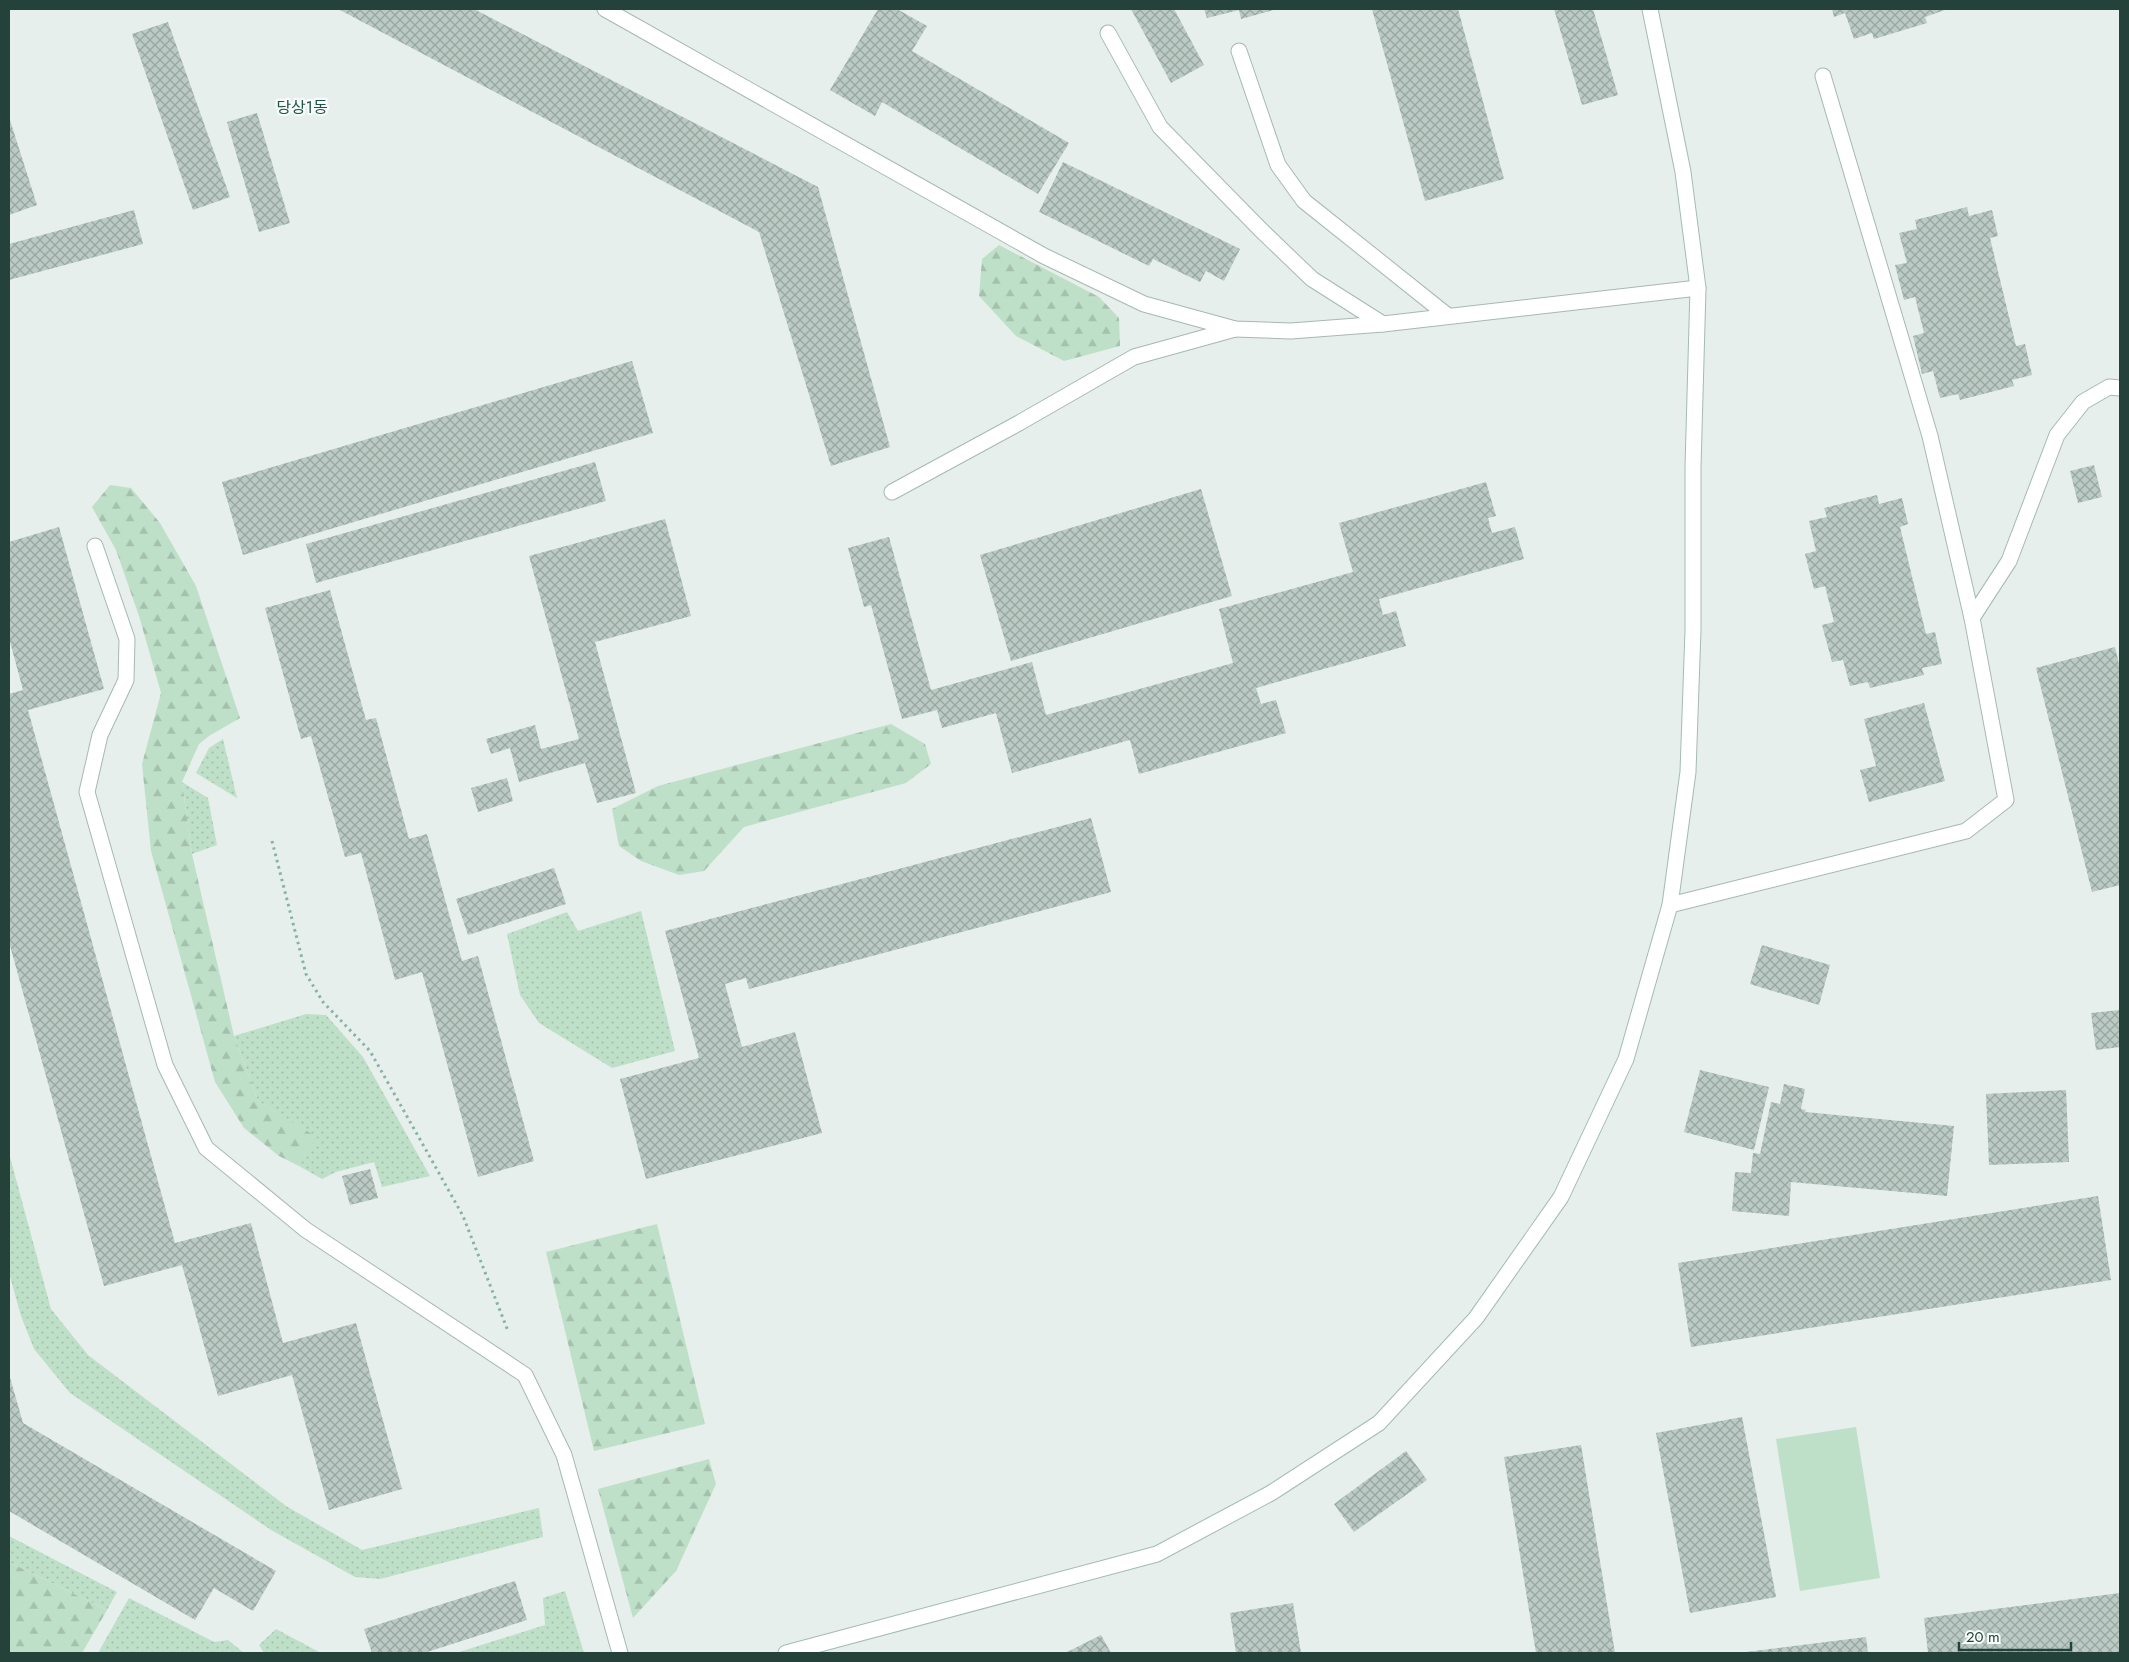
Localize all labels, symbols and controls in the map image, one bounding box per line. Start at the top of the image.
district label: 당상1동 [276,96,328,119]
scale bar [1959,1620,2072,1652]
text: 20 m [1966,1626,2000,1648]

